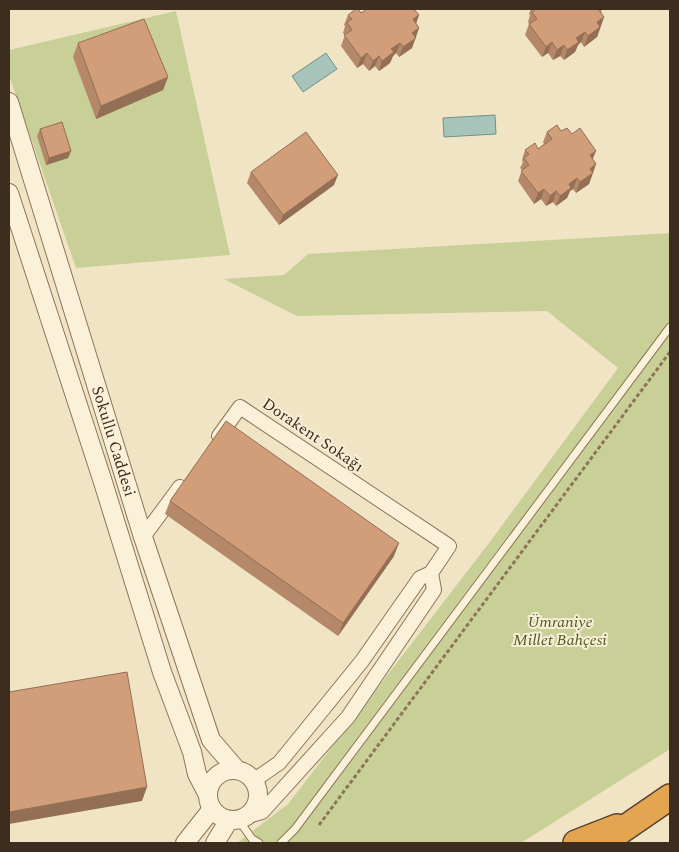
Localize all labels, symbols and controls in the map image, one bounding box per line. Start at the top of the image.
street label: Sokullu Caddesi [85,383,142,500]
street label: Dorakent Sokağı [257,392,369,478]
park label: Ümraniye Millet Bahçesi [513,610,607,652]

